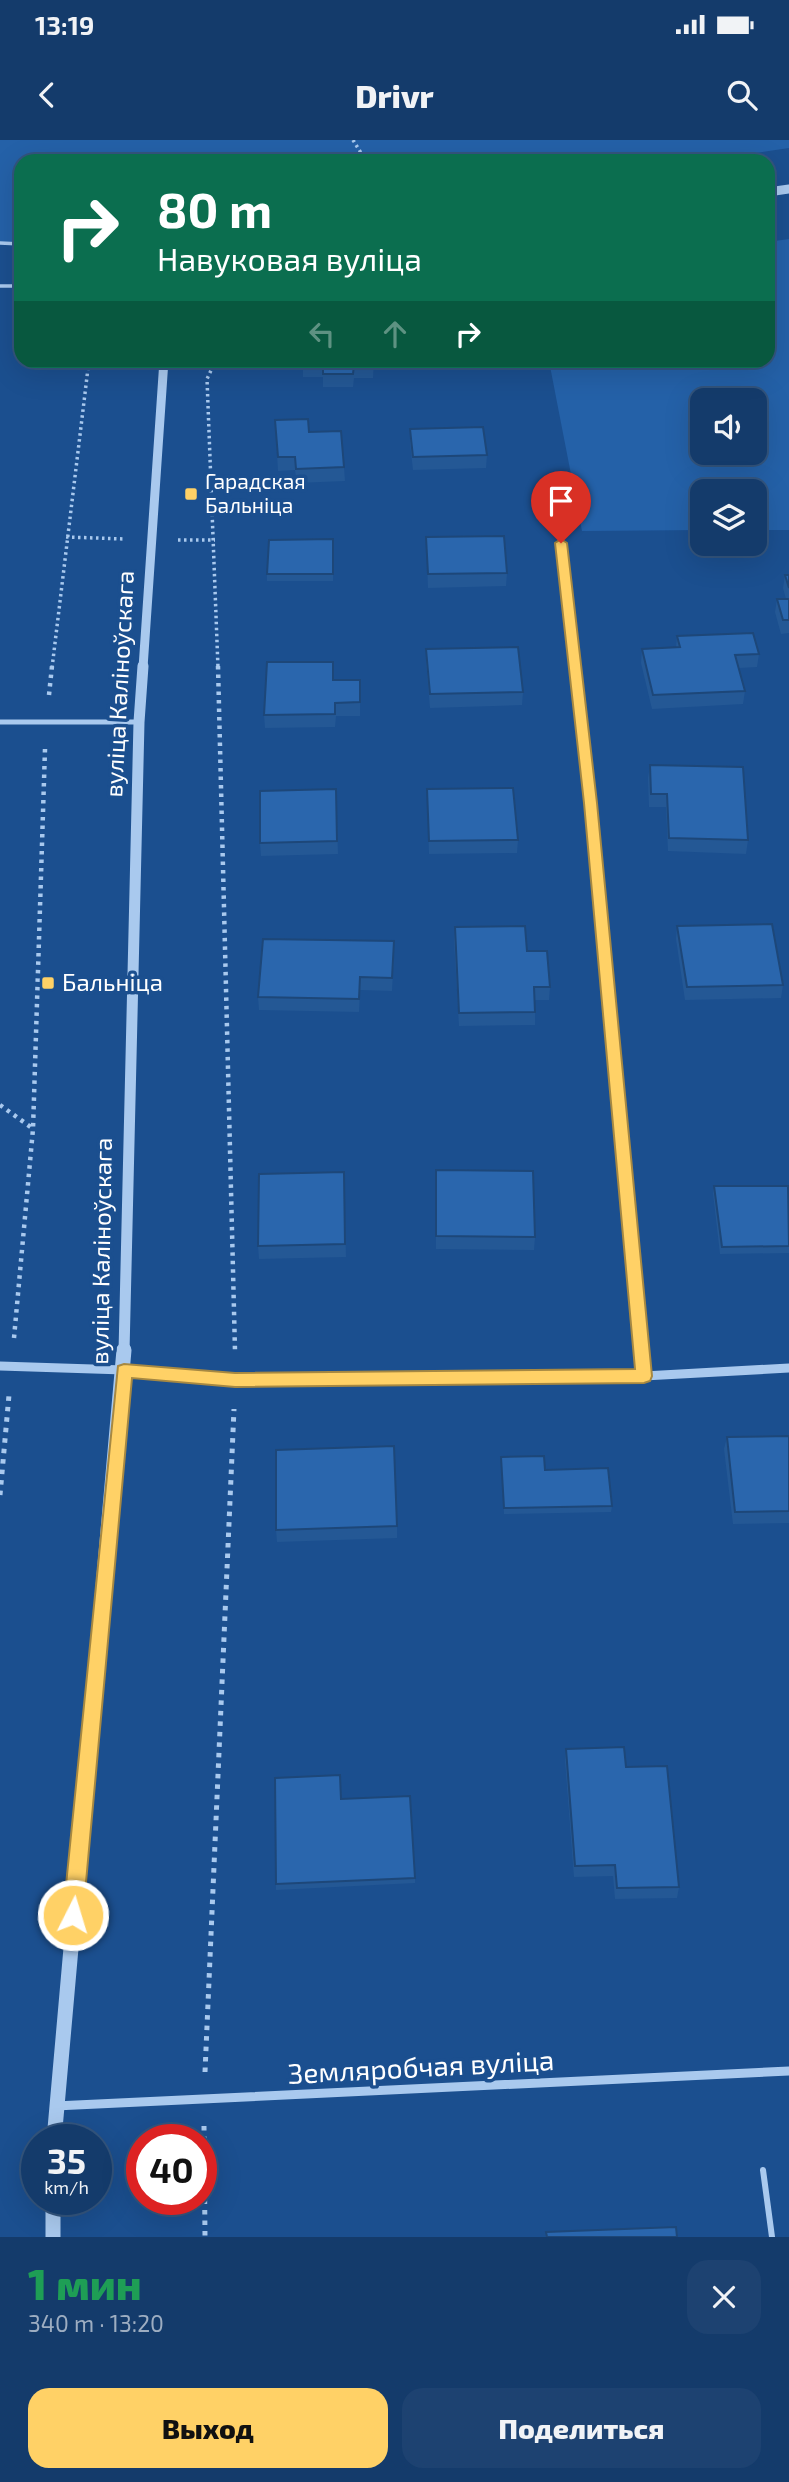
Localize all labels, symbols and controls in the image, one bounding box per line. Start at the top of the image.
text: 13:19 [35,9,94,40]
icon: back [28,76,66,114]
text: Drivr [355,76,434,114]
icon: search [723,76,761,114]
text: 80 m [157,179,272,238]
icon: right [42,182,133,273]
text: Навуковая вуліца [157,239,422,277]
icon: left [303,315,341,353]
icon: ahead [376,315,414,353]
icon: right [449,315,487,353]
map controls [690,388,767,556]
button: sound [690,388,767,465]
place label: Гарадская Бальніца [205,468,306,517]
pin [531,471,591,543]
button: layers [690,479,767,556]
icon: arrive [542,482,580,520]
marker: Гарадская Бальніца [183,486,199,502]
street label: вуліца Каліноўскага [98,570,140,798]
place label: Бальніца [62,967,163,996]
marker: Бальніца [40,975,56,991]
street label: вуліца Каліноўскага [84,1137,118,1365]
position arrow [36,1878,110,1952]
street label: Земляробчая вуліца [287,2042,555,2090]
speed limit sign: 40 [126,2124,217,2215]
text: 35 [47,2139,86,2181]
text: km/h [44,2176,89,2198]
text: 1 мин [28,2258,142,2308]
button: close [687,2260,761,2334]
text: 340 m · 13:20 [28,2309,164,2337]
button: Выход [28,2388,388,2468]
button: Поделиться [402,2388,761,2468]

